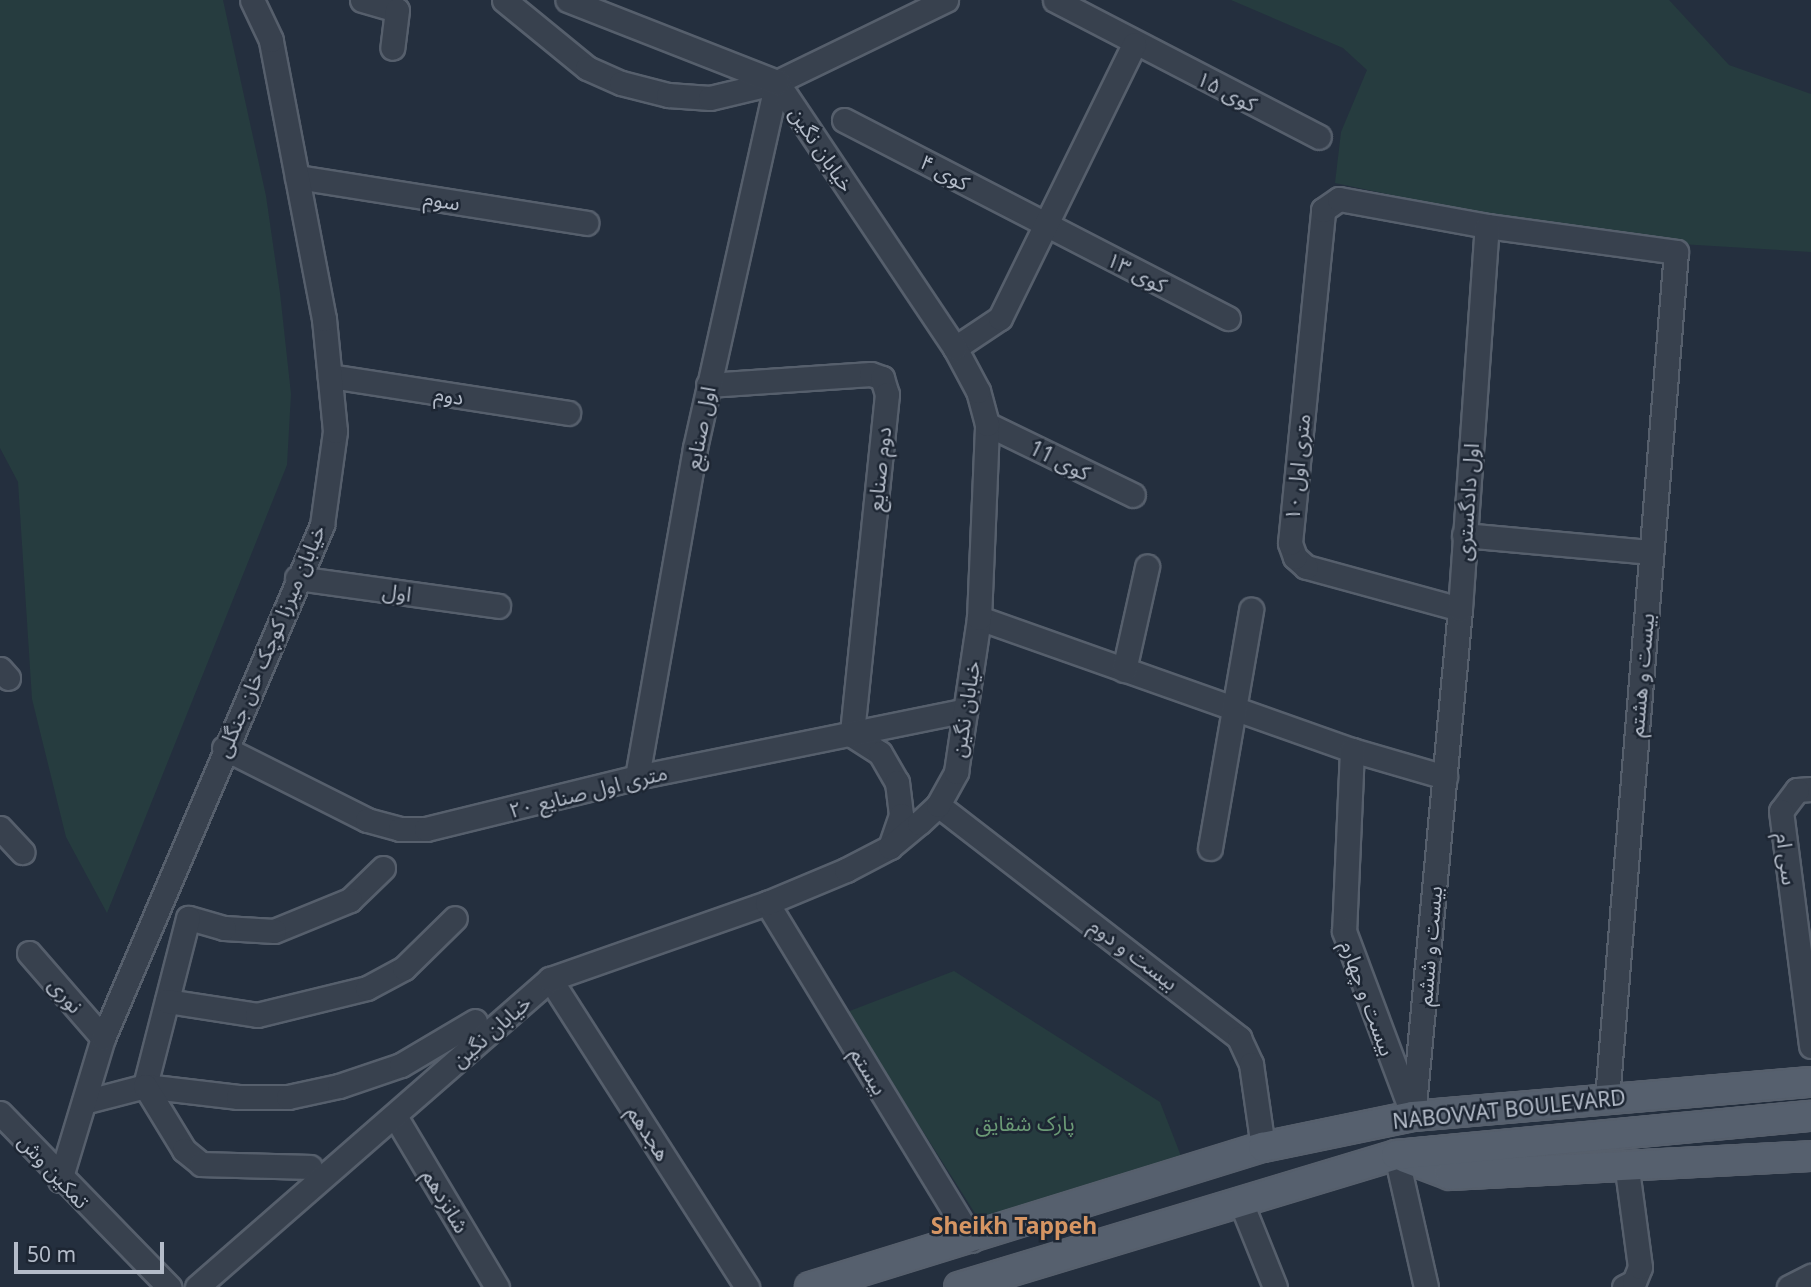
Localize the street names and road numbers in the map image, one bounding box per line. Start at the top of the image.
street label: کوی ۱۵ [1193,65,1261,117]
street label: خیابان نگین [784,102,860,196]
street label: کوی ۴ [916,149,974,195]
street label: سوم [422,185,462,215]
street label: کوی ۱۳ [1103,246,1171,298]
street label: دوم [432,380,466,410]
street label: اول صنایع [680,384,720,472]
street label: ۱۰ متری اول [1279,412,1315,522]
street label: دوم صنایع [862,426,896,512]
street label: کوی 11 [1026,435,1094,485]
street label: اول دادگستری [1450,442,1484,562]
street label: خیابان میرزا کوچک خان جنگلی [210,521,330,761]
street label: اول [381,578,413,606]
street label: بیست و هشتم [1623,612,1659,738]
street label: خیابان نگین [945,659,985,759]
street label: ۲۰ متری اول صنایع [506,759,670,823]
street label: سی ام [1771,831,1803,887]
street label: بیست و ششم [1411,885,1447,1007]
street label: بیست و دوم [1085,913,1183,995]
street label: بیست و چهارم [1336,937,1400,1059]
street label: نوری [44,972,88,1018]
street label: خیابان نگین [446,990,536,1072]
street label: بیستم [845,1043,893,1099]
street label: NABOVVAT BOULEVARD [1391,1084,1627,1134]
street label: هجدهم [622,1101,676,1165]
street label: تمکین وش [13,1129,95,1213]
street label: شانزدهم [417,1165,475,1237]

